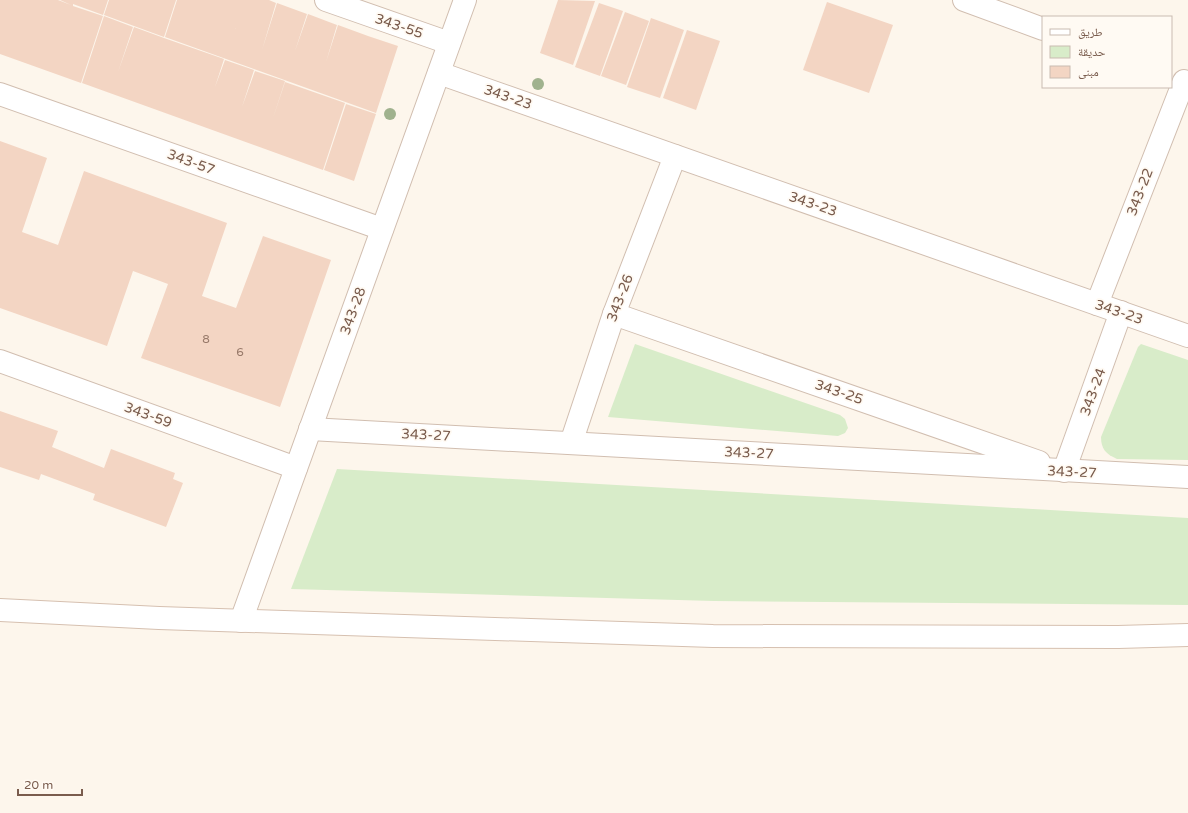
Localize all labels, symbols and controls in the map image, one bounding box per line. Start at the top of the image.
street label: 343-55 [373,10,425,42]
legend [1042,16,1172,88]
text: طريق [1078,25,1103,39]
text: حديقة [1078,45,1106,59]
text: مبنى [1078,65,1099,79]
street label: 343-23 [482,81,534,113]
street label: 343-57 [165,146,217,178]
street label: 343-22 [1123,166,1157,218]
street label: 343-23 [787,188,839,220]
street label: 343-26 [603,272,637,324]
street label: 343-28 [337,285,370,337]
street label: 343-23 [1093,296,1145,328]
house number: 8 [202,332,210,346]
house number: 6 [236,345,244,359]
street label: 343-24 [1077,366,1110,418]
street label: 343-25 [813,376,865,408]
street label: 343-59 [122,399,174,431]
street label: 343-27 [401,425,451,445]
street label: 343-27 [724,443,774,463]
street label: 343-27 [1047,462,1097,482]
scale bar [18,771,82,797]
text: 20 m [24,778,53,792]

